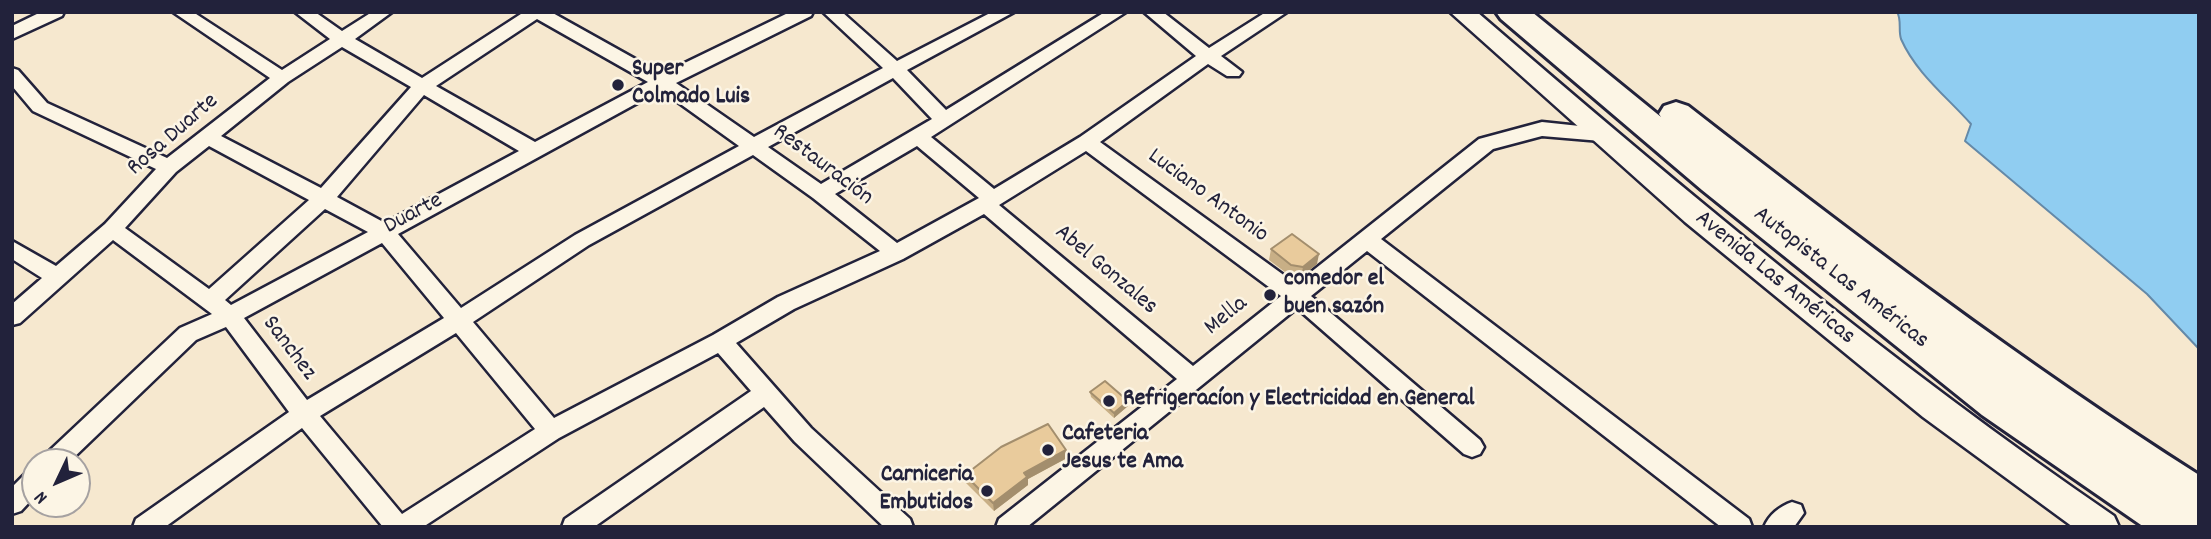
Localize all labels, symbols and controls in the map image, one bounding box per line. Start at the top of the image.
place label: Super Colmado Luis [632,57,750,113]
marker: Super Colmado Luis [610,77,626,93]
street label: Rosa Duarte [122,89,226,183]
street label: Restauración [766,119,878,213]
street label: Luciano Antonio [1141,143,1273,251]
street label: Duarte [380,188,448,242]
street label: Autopista Las Américas [1746,201,1934,357]
street label: Avenida Las Américas [1688,205,1860,353]
street label: Abel Gonzales [1048,220,1162,322]
place label: comedor el buen sazón [1284,267,1384,323]
marker: comedor el buen sazón [1262,287,1278,303]
street label: Mella [1200,291,1254,343]
street label: Sanchez [254,311,322,387]
place label: Refrigeracíon y Electricidad en General [1123,387,1474,415]
marker: Refrigeracíon y Electricidad en General [1101,393,1117,409]
place label: Cafeteria Jesus te Ama [1062,422,1183,478]
marker: Cafeteria Jesus te Ama [1040,442,1056,458]
north arrow [21,448,91,518]
place label: Carniceria Embutidos [880,463,973,519]
marker: Carniceria Embutidos [979,483,995,499]
text: N [29,484,55,509]

